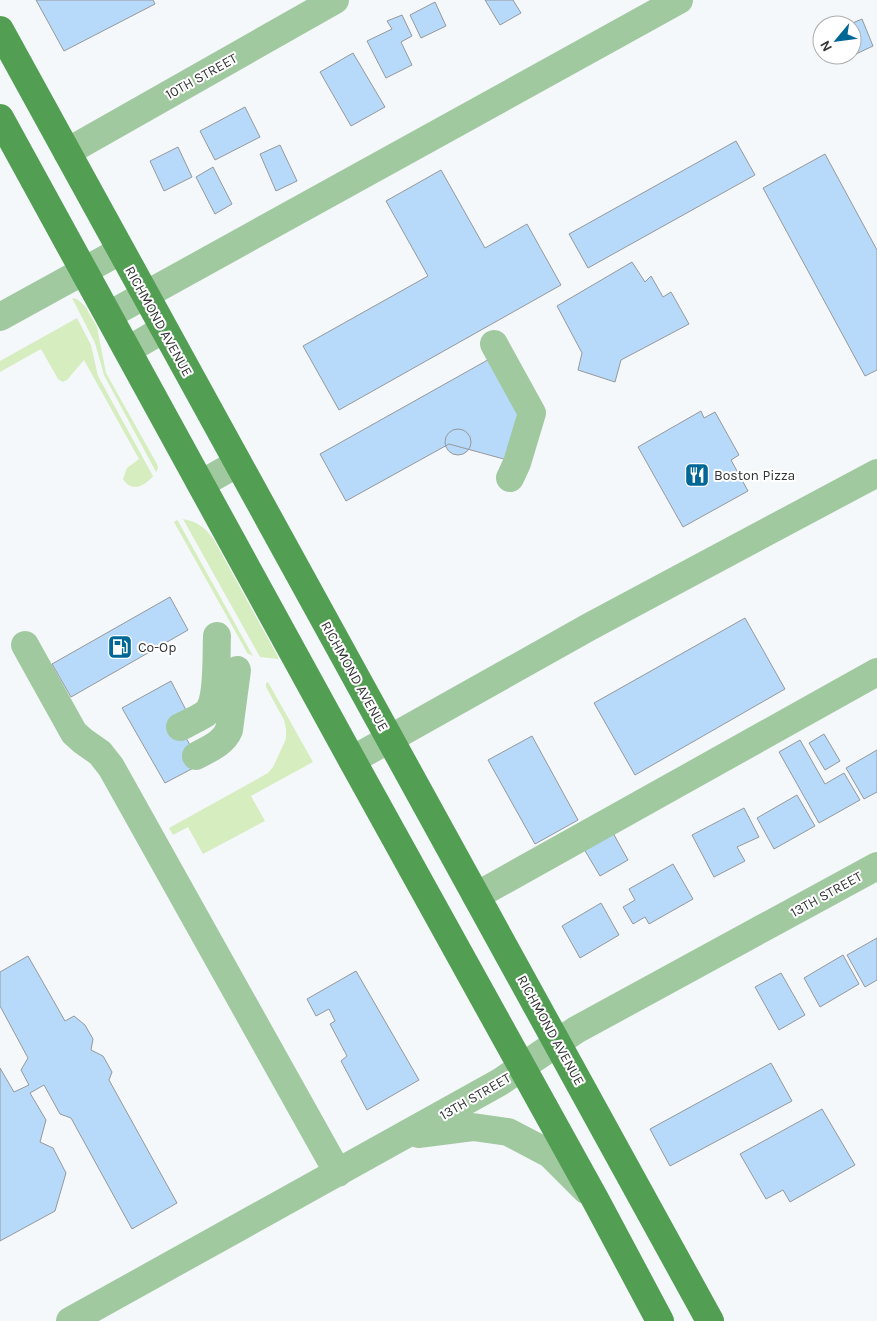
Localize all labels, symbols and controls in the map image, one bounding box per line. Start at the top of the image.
north arrow [812,15,862,65]
text: N [816,38,836,55]
street label: 10TH STREET [162,50,240,103]
street label: RICHMOND AVENUE [121,263,196,379]
restaurant icon: Boston Pizza [684,462,710,488]
place label: Boston Pizza [714,467,795,484]
street label: RICHMOND AVENUE [317,618,392,734]
fuel station icon: Co-Op [107,634,133,660]
place label: Co-Op [138,639,176,656]
street label: 13TH STREET [787,868,865,921]
street label: RICHMOND AVENUE [513,972,588,1088]
street label: 13TH STREET [437,1069,514,1124]

